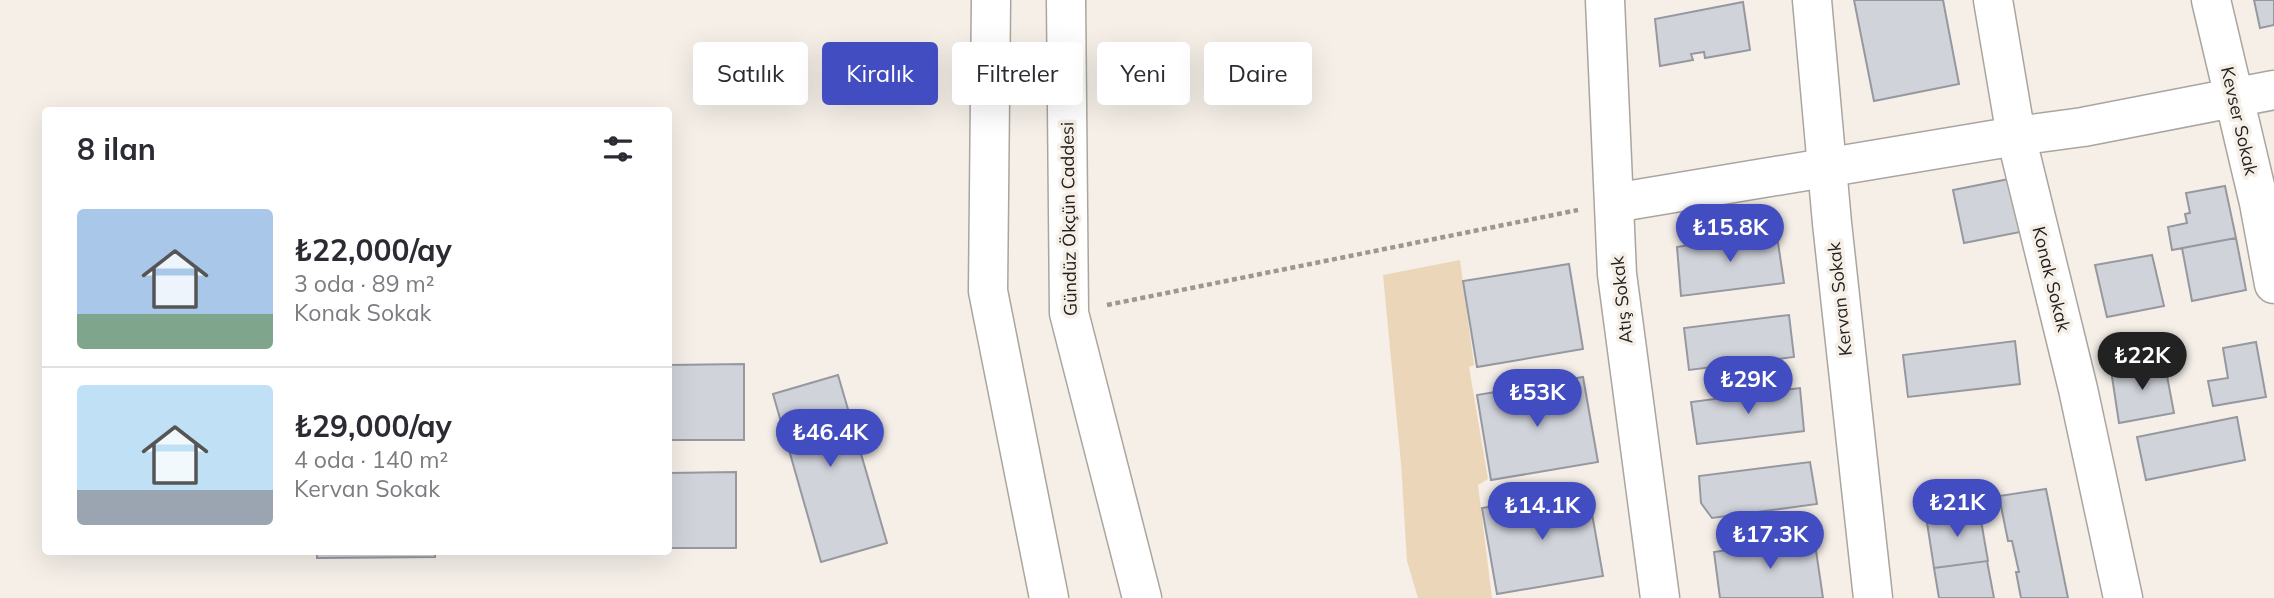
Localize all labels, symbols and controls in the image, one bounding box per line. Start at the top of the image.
chip: Satılık [693,42,808,105]
chip: Kiralık [822,42,938,105]
chip: Filtreler [952,42,1083,105]
chip: Yeni [1097,42,1190,105]
chip: Daire [1204,42,1312,105]
street label: Kevser Sokak [2216,64,2263,178]
street label: Gündüz Ökçün Caddesi [1055,122,1082,316]
text: 8 ilan [77,130,156,168]
icon: filters [599,130,637,168]
pin: ₺15.8K [1673,204,1787,264]
text: ₺15.8K [1692,212,1768,241]
street label: Konak Sokak [2027,224,2076,335]
text: ₺22,000/ay [294,231,452,269]
icon: home [133,237,217,321]
street label: Kervan Sokak [1822,240,1857,357]
street label: Atış Sokak [1605,254,1638,345]
text: 3 oda · 89 m² [294,269,434,298]
text: Konak Sokak [294,298,431,327]
pin: ₺22K [2101,332,2183,392]
text: ₺22K [2114,340,2170,369]
pin: ₺29K [1707,356,1789,416]
text: ₺29K [1720,364,1776,393]
pin: ₺53K [1496,370,1578,429]
text: ₺53K [1509,377,1565,406]
text: ₺29,000/ay [294,407,452,445]
pin: ₺46.4K [773,410,887,469]
icon: home [133,413,217,497]
text: ₺46.4K [792,417,868,446]
text: 4 oda · 140 m² [294,445,448,474]
text: Kervan Sokak [294,474,440,503]
pin: ₺21K [1916,480,1998,539]
pin: ₺14.1K [1485,482,1599,542]
text: ₺21K [1929,487,1985,516]
text: ₺14.1K [1504,490,1580,519]
pin: ₺17.3K [1713,512,1827,571]
text: ₺17.3K [1732,519,1808,548]

